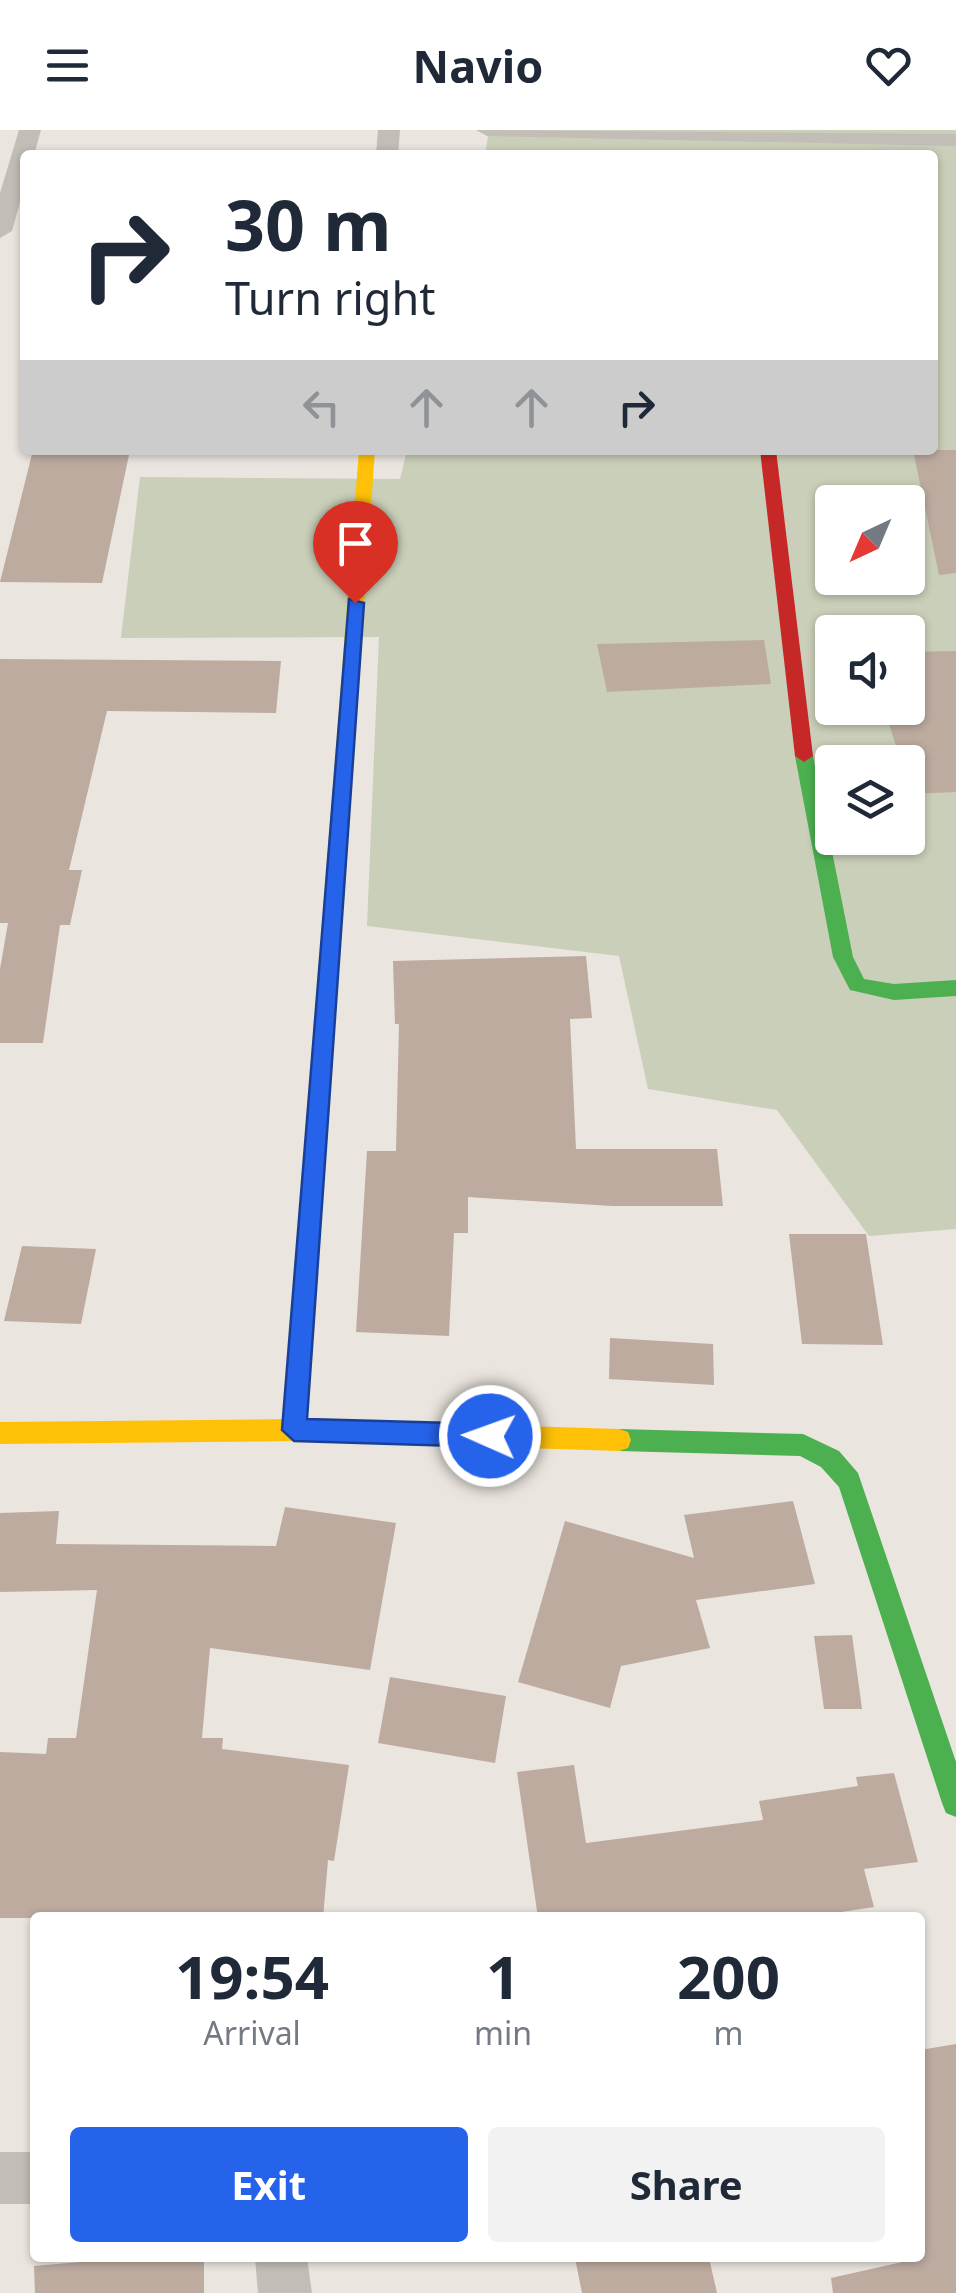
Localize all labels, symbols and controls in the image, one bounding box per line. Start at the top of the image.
text: Navio [413,35,543,96]
icon: menu [40,38,95,93]
icon: heart [861,38,916,93]
text: 30 m [225,176,392,272]
icon: right [60,190,190,320]
text: Turn right [225,267,436,328]
icon: left [294,380,349,435]
icon: ahead [399,380,454,435]
icon: ahead [504,380,559,435]
icon: right [609,380,664,435]
north arrow [815,485,925,595]
map controls [815,485,925,855]
pin [313,501,398,604]
icon: arrive [328,516,383,571]
button: sound [815,615,925,725]
button: layers [815,745,925,855]
position arrow [438,1384,542,1488]
text: 19:54 [175,1935,329,2017]
text: 1 [486,1935,520,2017]
text: 200 [677,1935,780,2017]
text: Arrival [203,2011,301,2054]
text: min [474,2011,532,2054]
text: m [714,2011,743,2054]
button: Exit [70,2127,468,2242]
button: Share [488,2127,885,2242]

